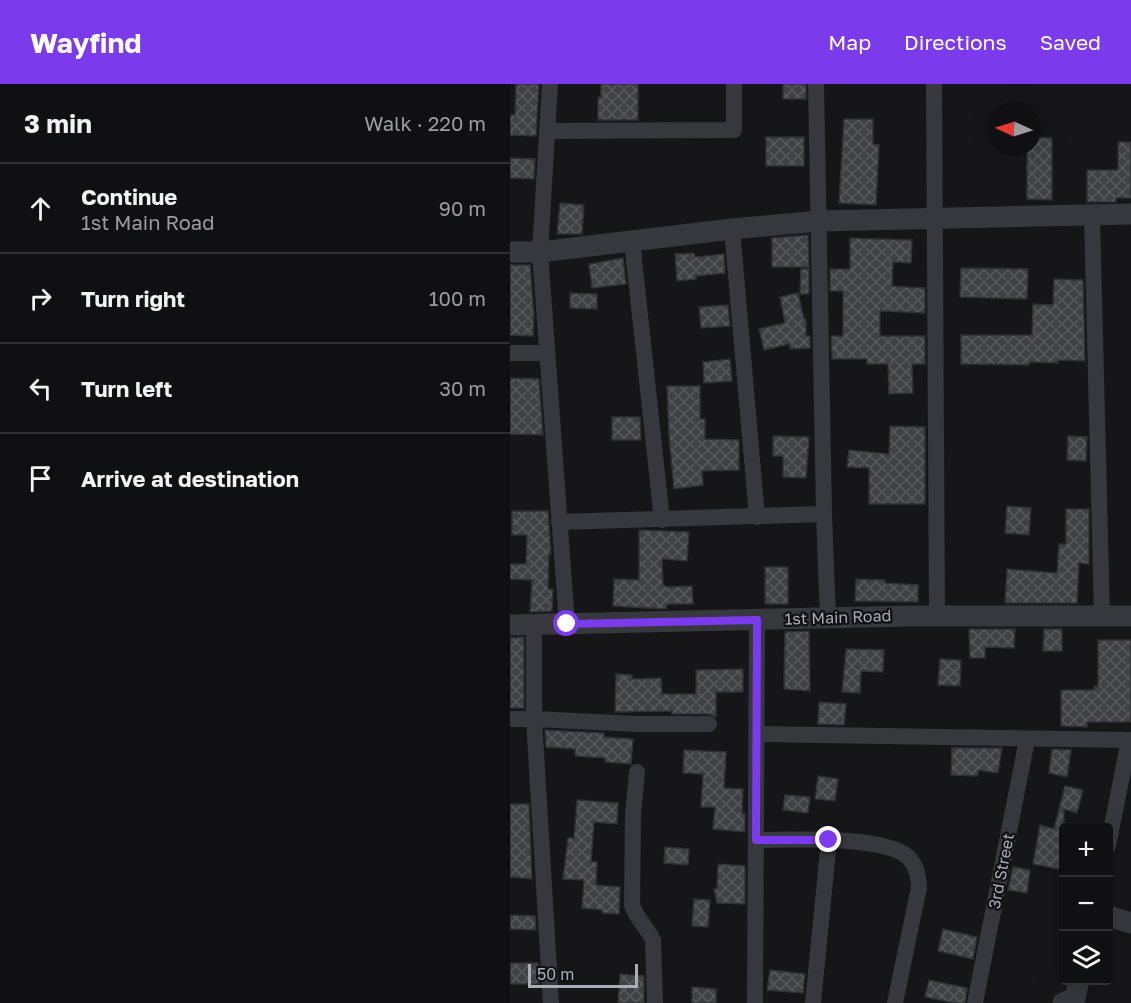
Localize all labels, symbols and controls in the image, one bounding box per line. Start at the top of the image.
text: Wayfind [30,26,142,59]
text: Map [828,29,871,55]
text: Directions [904,29,1007,55]
text: Saved [1040,29,1101,55]
north arrow [987,102,1041,156]
text: 3 min [24,108,92,139]
text: Walk · 220 m [364,111,486,135]
text: Continue [81,183,177,210]
icon: ahead [24,192,57,225]
text: 90 m [439,196,486,220]
text: 1st Main Road [81,210,214,234]
icon: right [24,282,57,315]
text: Turn right [81,285,185,312]
text: 100 m [429,286,486,310]
icon: left [24,372,57,405]
text: Turn left [81,375,172,402]
text: 30 m [439,376,486,400]
icon: arrive [24,462,57,495]
text: Arrive at destination [81,465,299,492]
street label: 1st Main Road [784,605,892,629]
route start [553,610,579,636]
map controls [1059,823,1113,985]
button: + [1059,823,1113,877]
route end [815,826,841,852]
street label: 3rd Street [984,831,1018,911]
button: − [1059,877,1113,931]
button: layers [1059,931,1113,985]
scale bar [528,961,638,988]
text: 50 m [537,964,574,984]

